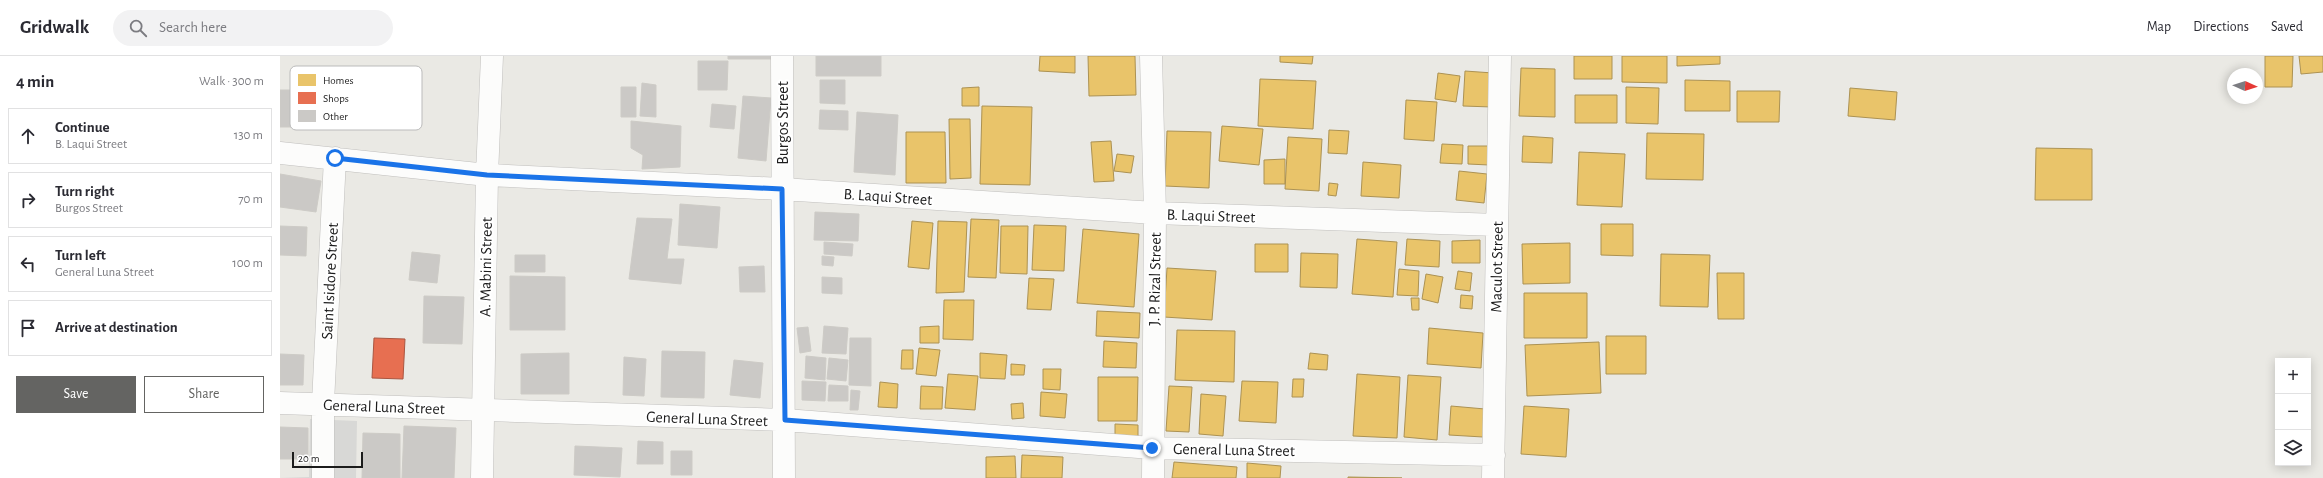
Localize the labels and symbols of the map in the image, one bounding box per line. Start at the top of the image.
legend [290,66,422,130]
north arrow [2227,68,2263,104]
text: Homes [323,75,354,86]
street label: Burgos Street [775,81,791,165]
text: Shops [323,93,349,104]
text: Other [323,111,348,122]
route start [326,149,344,167]
street label: B. Laqui Street [843,186,933,208]
street label: B. Laqui Street [1166,206,1256,226]
street label: A. Mabini Street [477,217,495,317]
street label: Maculot Street [1488,221,1506,313]
street label: Saint Isidore Street [319,222,341,340]
street label: J. P. Rizal Street [1146,232,1164,326]
street label: General Luna Street [323,397,445,417]
street label: General Luna Street [646,409,768,429]
route end [1143,439,1161,457]
street label: General Luna Street [1173,441,1295,459]
scale bar [292,450,363,469]

